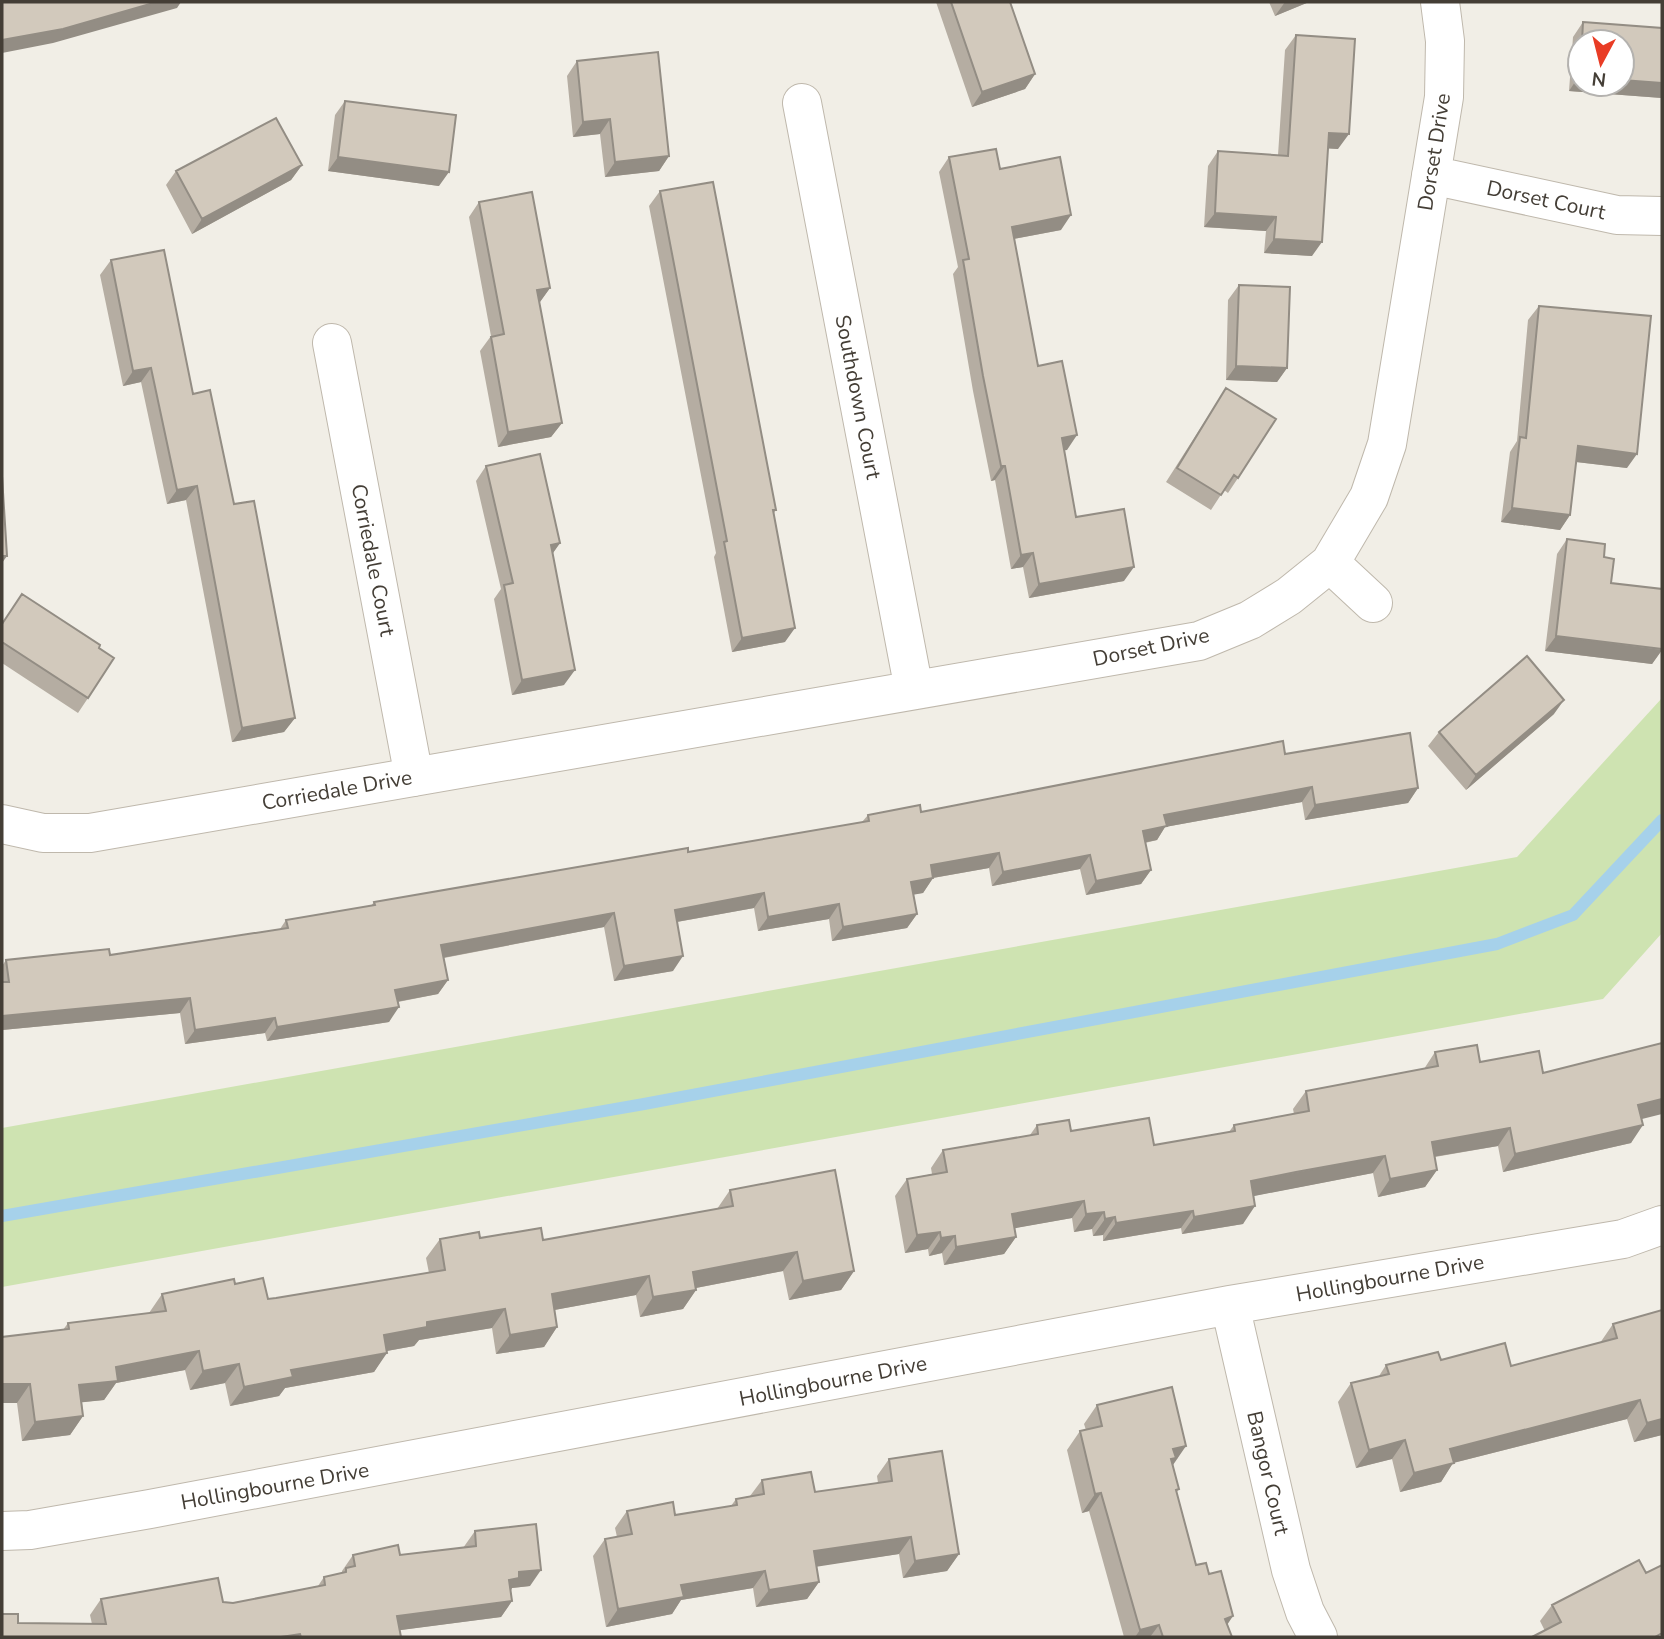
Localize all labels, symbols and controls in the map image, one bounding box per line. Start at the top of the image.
north arrow [1566,28,1636,98]
text: N [1590,65,1608,93]
street label: Dorset Drive [1411,91,1457,213]
street label: Dorset Court [1484,174,1609,226]
street label: Southdown Court [828,313,888,482]
street label: Corriedale Court [345,482,402,639]
street label: Dorset Drive [1090,621,1212,673]
street label: Corriedale Drive [260,763,414,817]
street label: Hollingbourne Drive [1294,1248,1486,1308]
street label: Hollingbourne Drive [737,1349,929,1413]
street label: Bangor Court [1240,1408,1296,1538]
street label: Hollingbourne Drive [179,1456,371,1516]

